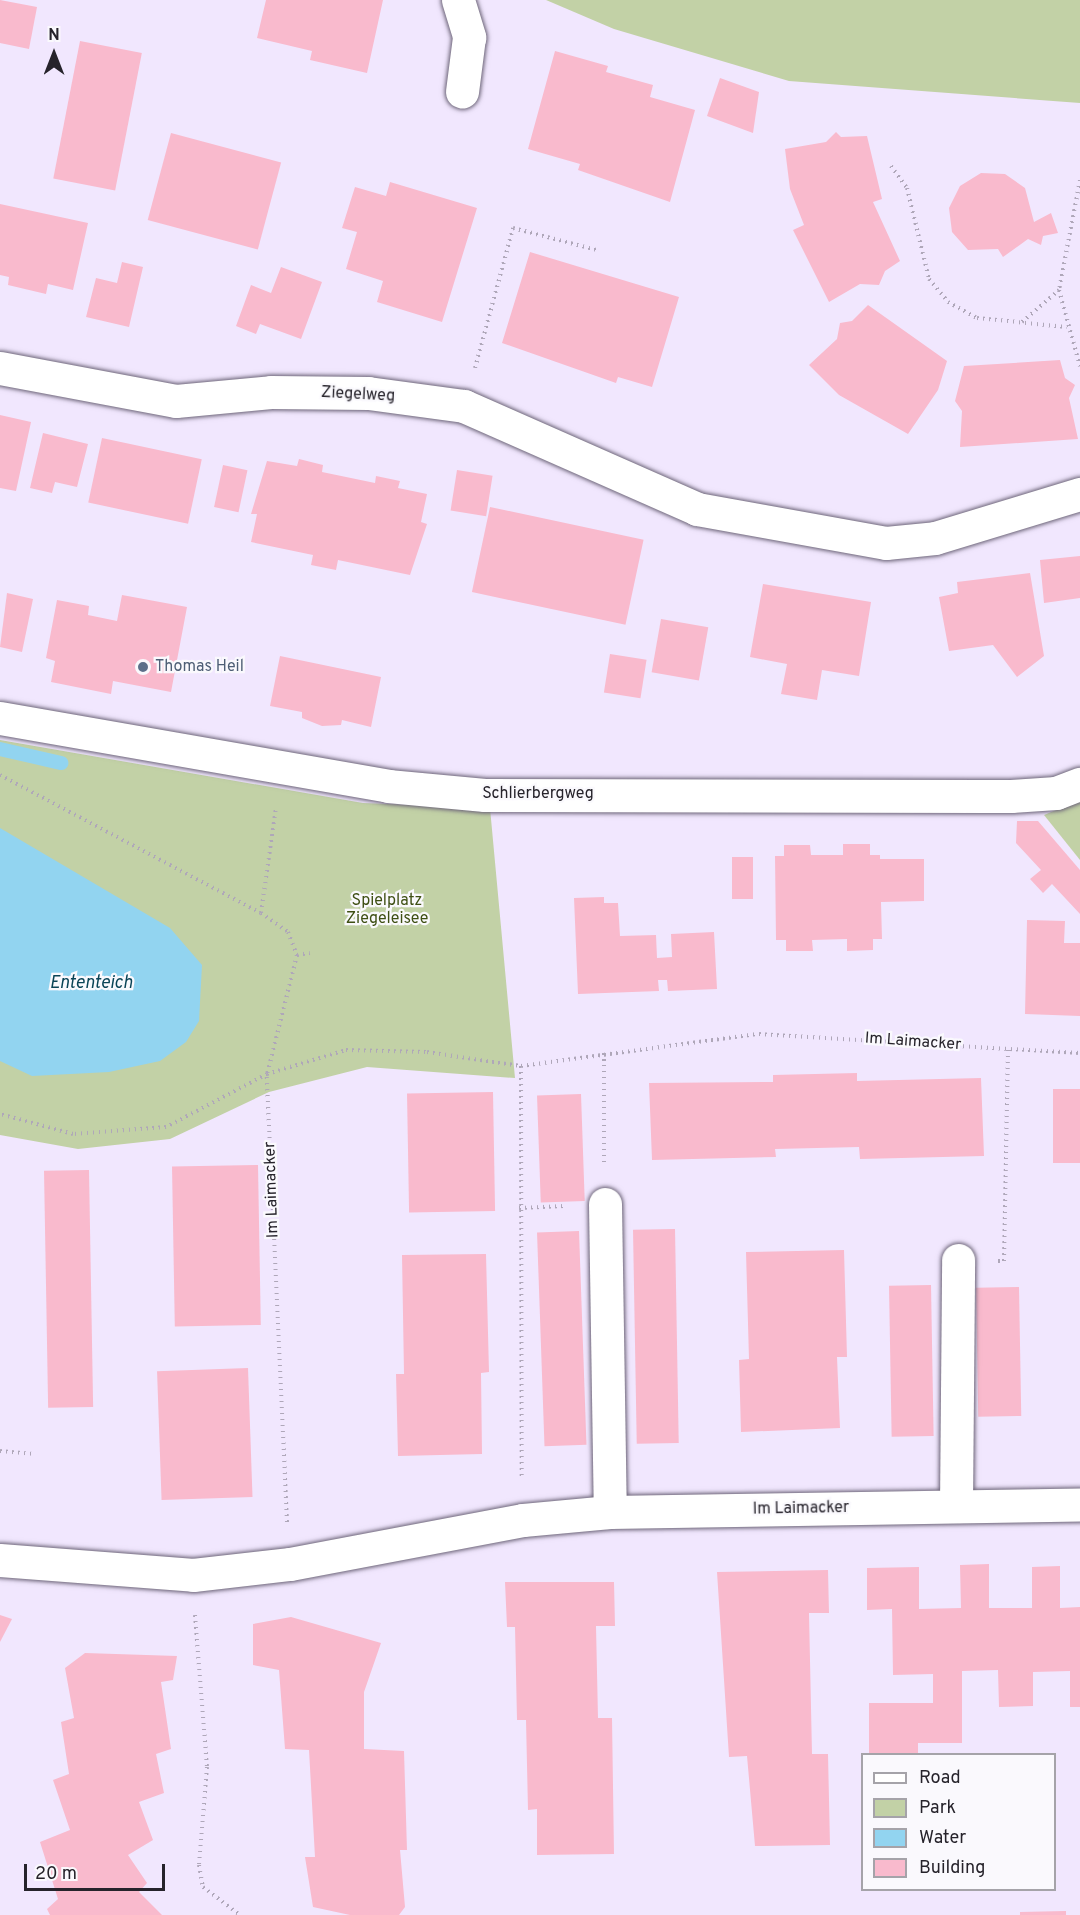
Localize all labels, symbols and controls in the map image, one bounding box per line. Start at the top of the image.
north arrow [24,24,84,84]
text: N [48,26,60,46]
street label: Ziegelweg [320,383,396,407]
place label: Thomas Heil [155,657,244,677]
marker: Thomas Heil [136,660,150,674]
street label: Schlierbergweg [482,784,594,804]
park label: Spielplatz Ziegeleisee [346,891,428,929]
water label: Ententeich [50,973,132,995]
street label: Im Laimacker [864,1029,962,1055]
street label: Im Laimacker [261,1141,283,1239]
street label: Im Laimacker [753,1499,849,1519]
legend [861,1753,1056,1891]
text: Road [919,1767,961,1790]
text: Park [919,1797,956,1820]
text: Water [919,1827,966,1850]
scale bar [27,1852,168,1890]
text: Building [919,1857,985,1880]
text: 20 m [35,1863,77,1886]

